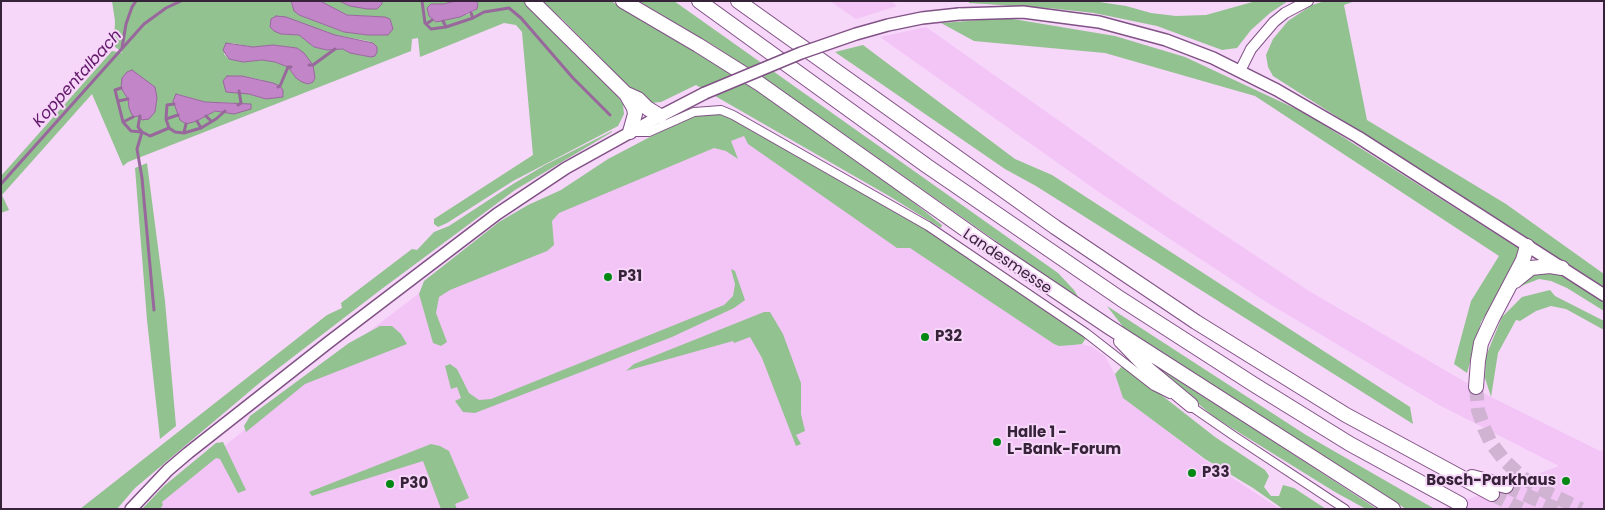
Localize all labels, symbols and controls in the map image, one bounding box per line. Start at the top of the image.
water label: Koppentalbach [29,27,127,131]
street label: Landesmesse [959,226,1055,298]
place label: P31 [618,268,642,286]
marker: P31 [602,271,614,283]
place label: P32 [935,328,962,346]
marker: P32 [919,331,931,343]
place label: Halle 1 - L-Bank-Forum [1007,424,1121,459]
marker: Halle 1 - L-Bank-Forum [991,436,1003,448]
place label: P33 [1202,464,1230,482]
marker: P33 [1186,467,1198,479]
place label: Bosch-Parkhaus [1426,472,1556,490]
place label: P30 [400,475,428,493]
marker: Bosch-Parkhaus [1560,475,1572,487]
marker: P30 [384,478,396,490]

